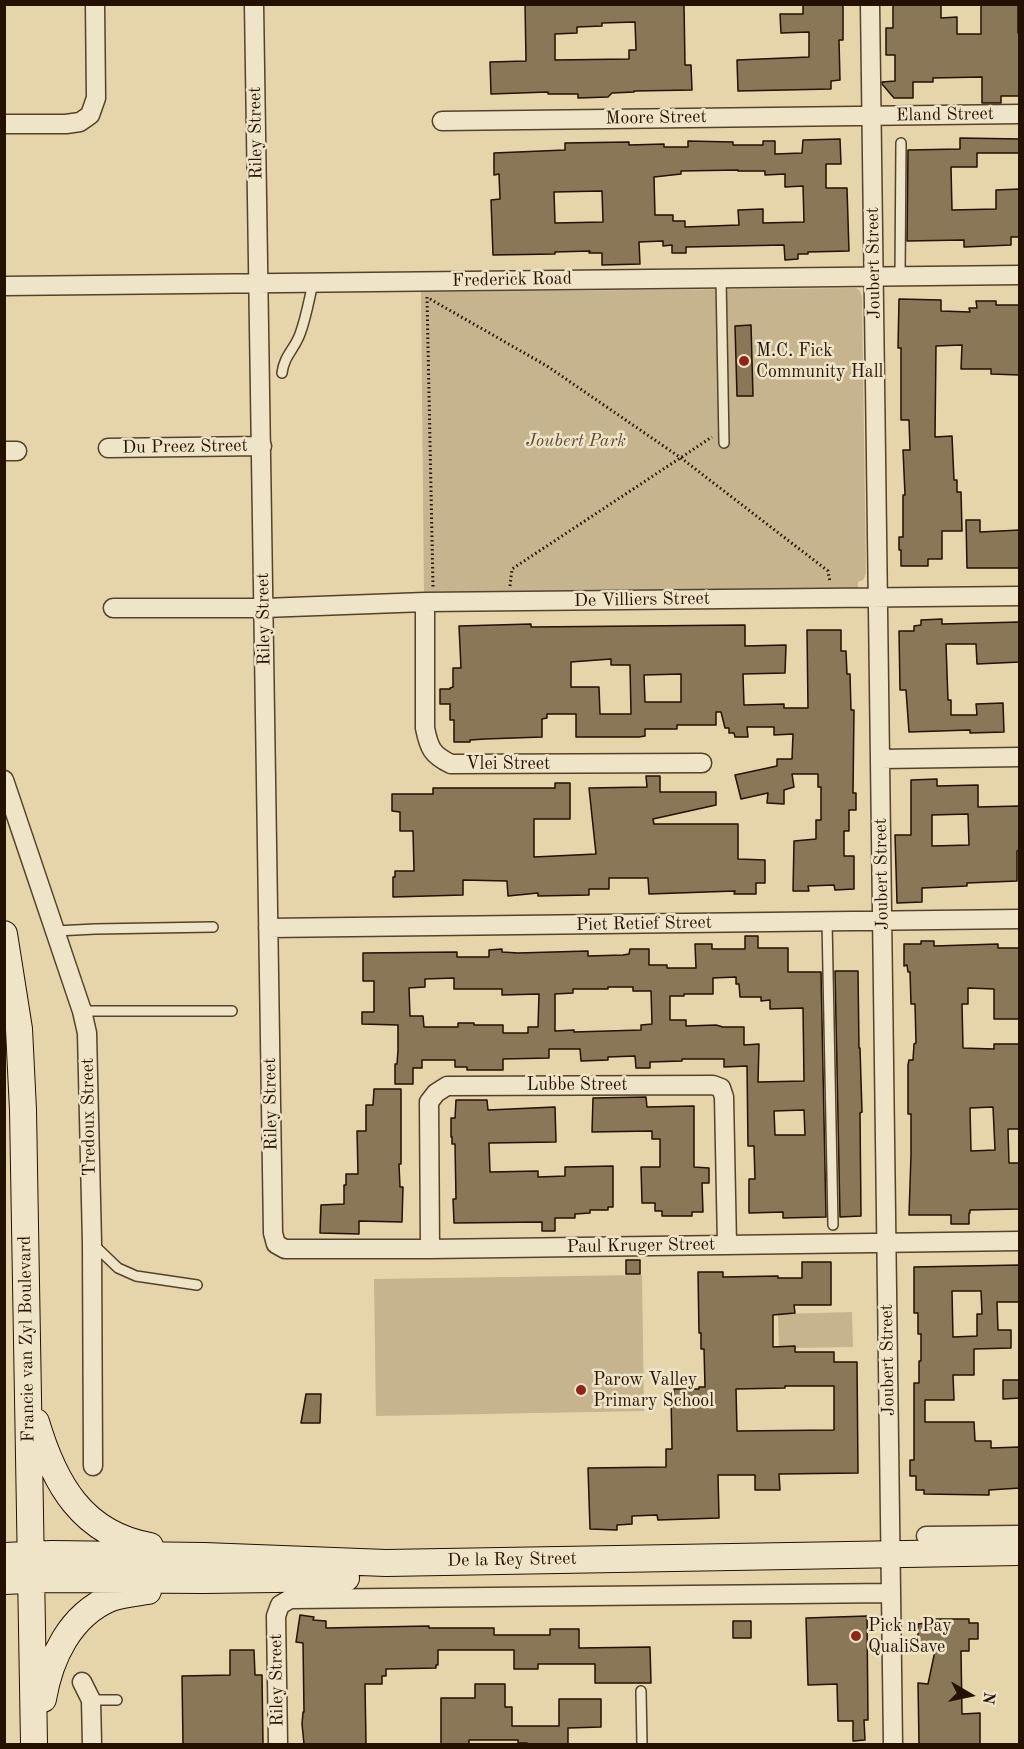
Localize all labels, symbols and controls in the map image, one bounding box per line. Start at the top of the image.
street label: Riley Street [244,86,268,180]
street label: Eland Street [896,103,994,127]
street label: Moore Street [605,106,707,130]
street label: Joubert Street [862,207,886,319]
street label: Frederick Road [452,268,572,292]
place label: M.C. Fick Community Hall [756,340,883,382]
marker: M.C. Fick Community Hall [737,354,751,368]
park label: Joubert Park [526,430,626,452]
street label: Du Preez Street [122,435,248,459]
street label: Riley Street [252,572,276,666]
street label: De Villiers Street [574,588,710,612]
street label: Vlei Street [466,753,550,775]
street label: Joubert Street [870,818,894,930]
street label: Piet Retief Street [576,912,712,936]
street label: Riley Street [259,1057,283,1151]
street label: Tredoux Street [77,1058,101,1176]
street label: Lubbe Street [526,1074,628,1096]
street label: Paul Kruger Street [567,1234,715,1258]
street label: Francie van Zyl Boulevard [14,1235,40,1443]
street label: Joubert Street [876,1304,900,1416]
place label: Parow Valley Primary School [593,1369,714,1412]
marker: Parow Valley Primary School [574,1383,588,1397]
street label: De la Rey Street [447,1548,577,1572]
place label: Pick n Pay QualiSave [868,1615,952,1658]
marker: Pick n Pay QualiSave [849,1629,863,1643]
street label: Riley Street [265,1633,289,1727]
north arrow [940,1665,1000,1725]
text: N [979,1691,997,1705]

